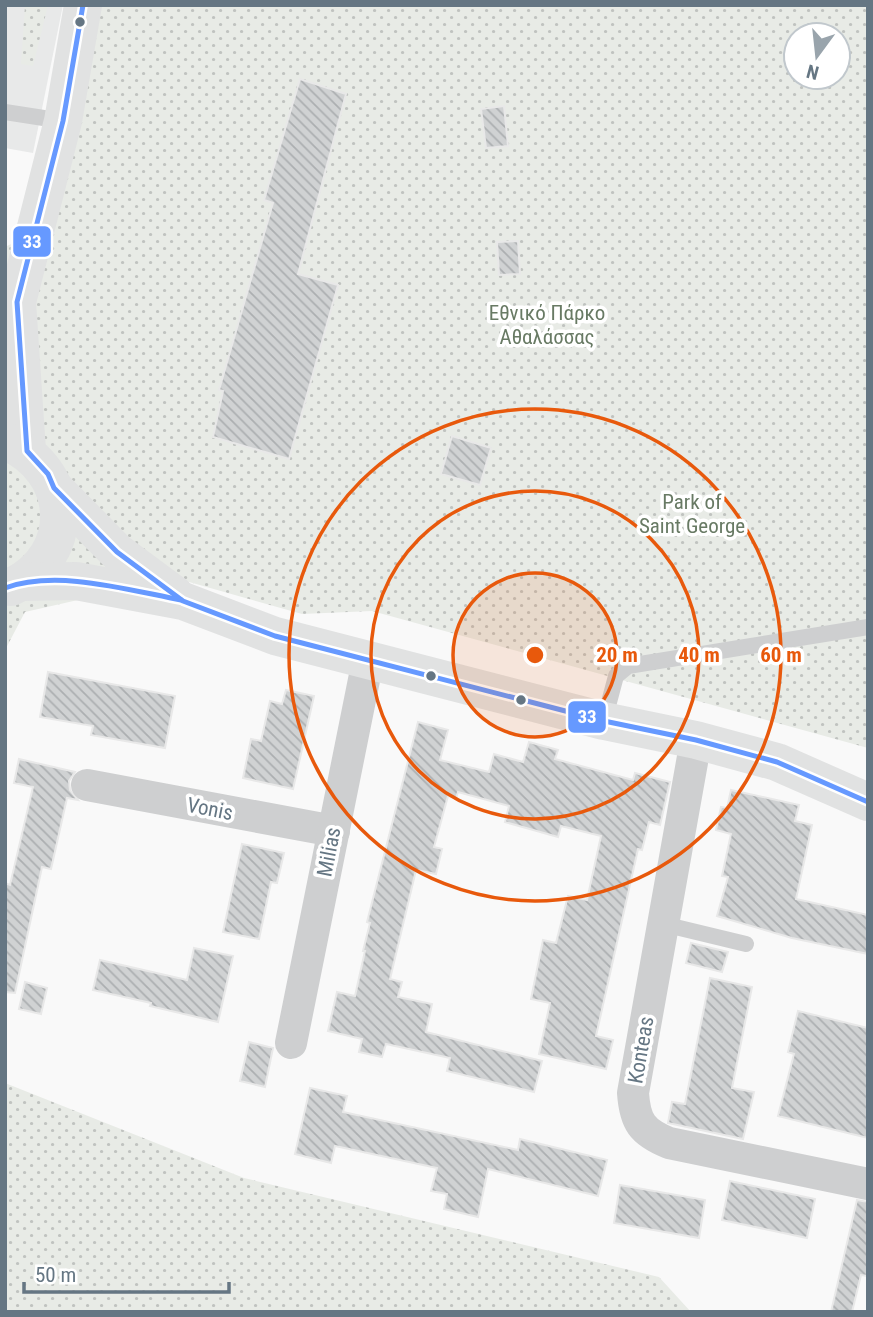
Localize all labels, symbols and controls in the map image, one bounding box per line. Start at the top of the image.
unlabelled marker [73,15,87,29]
north arrow [782,21,852,91]
text: N [804,59,821,85]
line badge: 33 [12,225,52,258]
text: 33 [22,230,42,253]
park label: Εθνικό Πάρκο Αθαλάσσας [489,301,605,349]
park label: Park of Saint George [639,490,745,538]
centre of rings [523,643,547,667]
text: 20 m [596,643,638,667]
text: 40 m [678,643,720,667]
text: 60 m [760,643,802,667]
unlabelled marker [424,669,438,683]
unlabelled marker [514,693,528,707]
line badge: 33 [567,700,607,734]
text: 33 [577,705,597,728]
street label: Vonis [185,793,235,825]
street label: Milias [312,825,346,879]
street label: Konteas [623,1015,659,1085]
scale bar [24,1250,229,1294]
text: 50 m [35,1263,76,1287]

